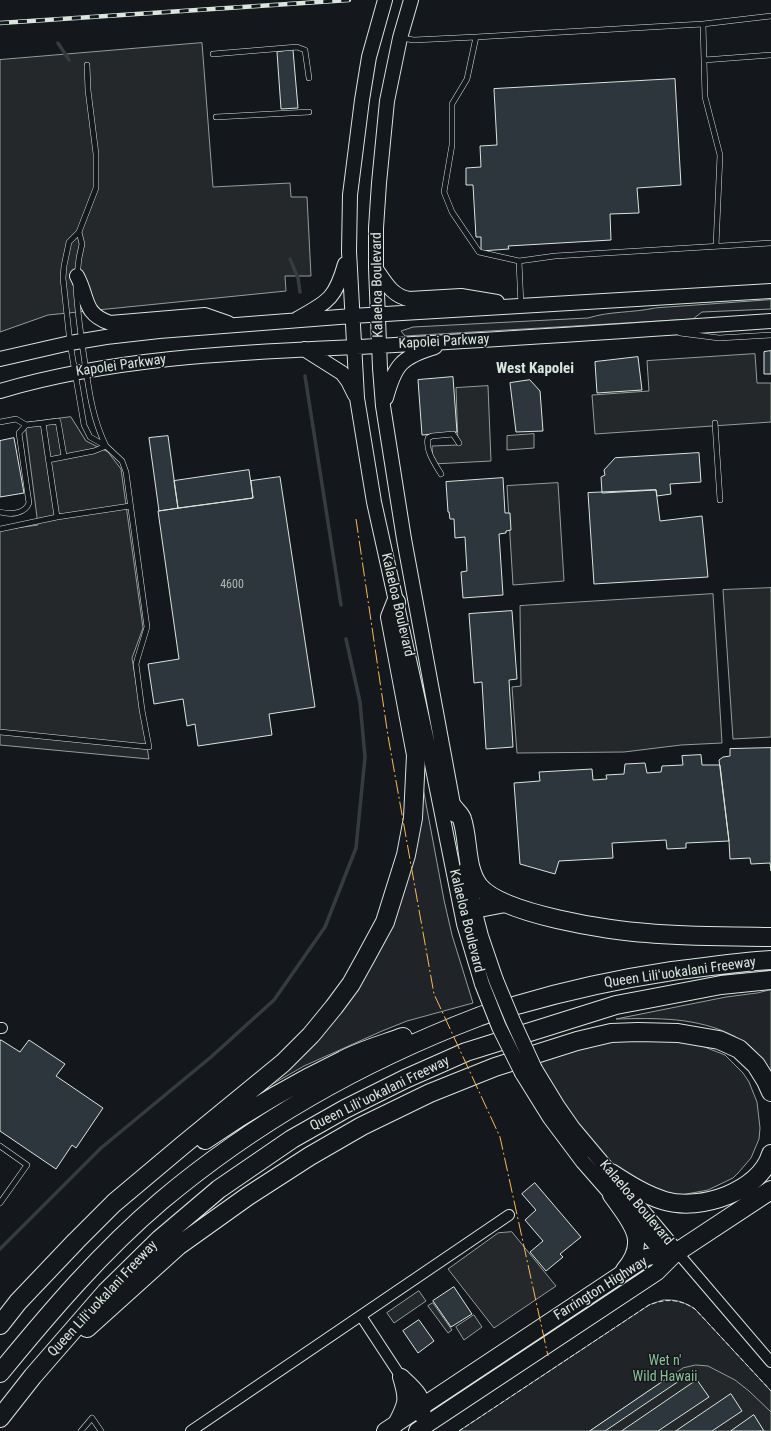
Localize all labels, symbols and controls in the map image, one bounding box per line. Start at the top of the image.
street label: Kalaeloa Boulevard [369,232,387,338]
street label: Kapolei Parkway [398,331,490,353]
street label: Kapolei Parkway [75,351,167,381]
district label: West Kapolei [496,360,574,378]
street label: Kalaeloa Boulevard [377,552,417,658]
house number: 4600 [220,578,244,592]
street label: Kalaeloa Boulevard [445,868,487,974]
street label: Queen Liliʻuokalani Freeway [603,954,757,992]
street label: Queen Liliʻuokalani Freeway [308,1053,452,1135]
street label: Kalaeloa Boulevard [596,1157,676,1249]
street label: Queen Liliʻuokalani Freeway [45,1237,161,1361]
street label: Farrington Highway [551,1254,651,1324]
park label: Wet n' Wild Hawaii [633,1353,697,1386]

